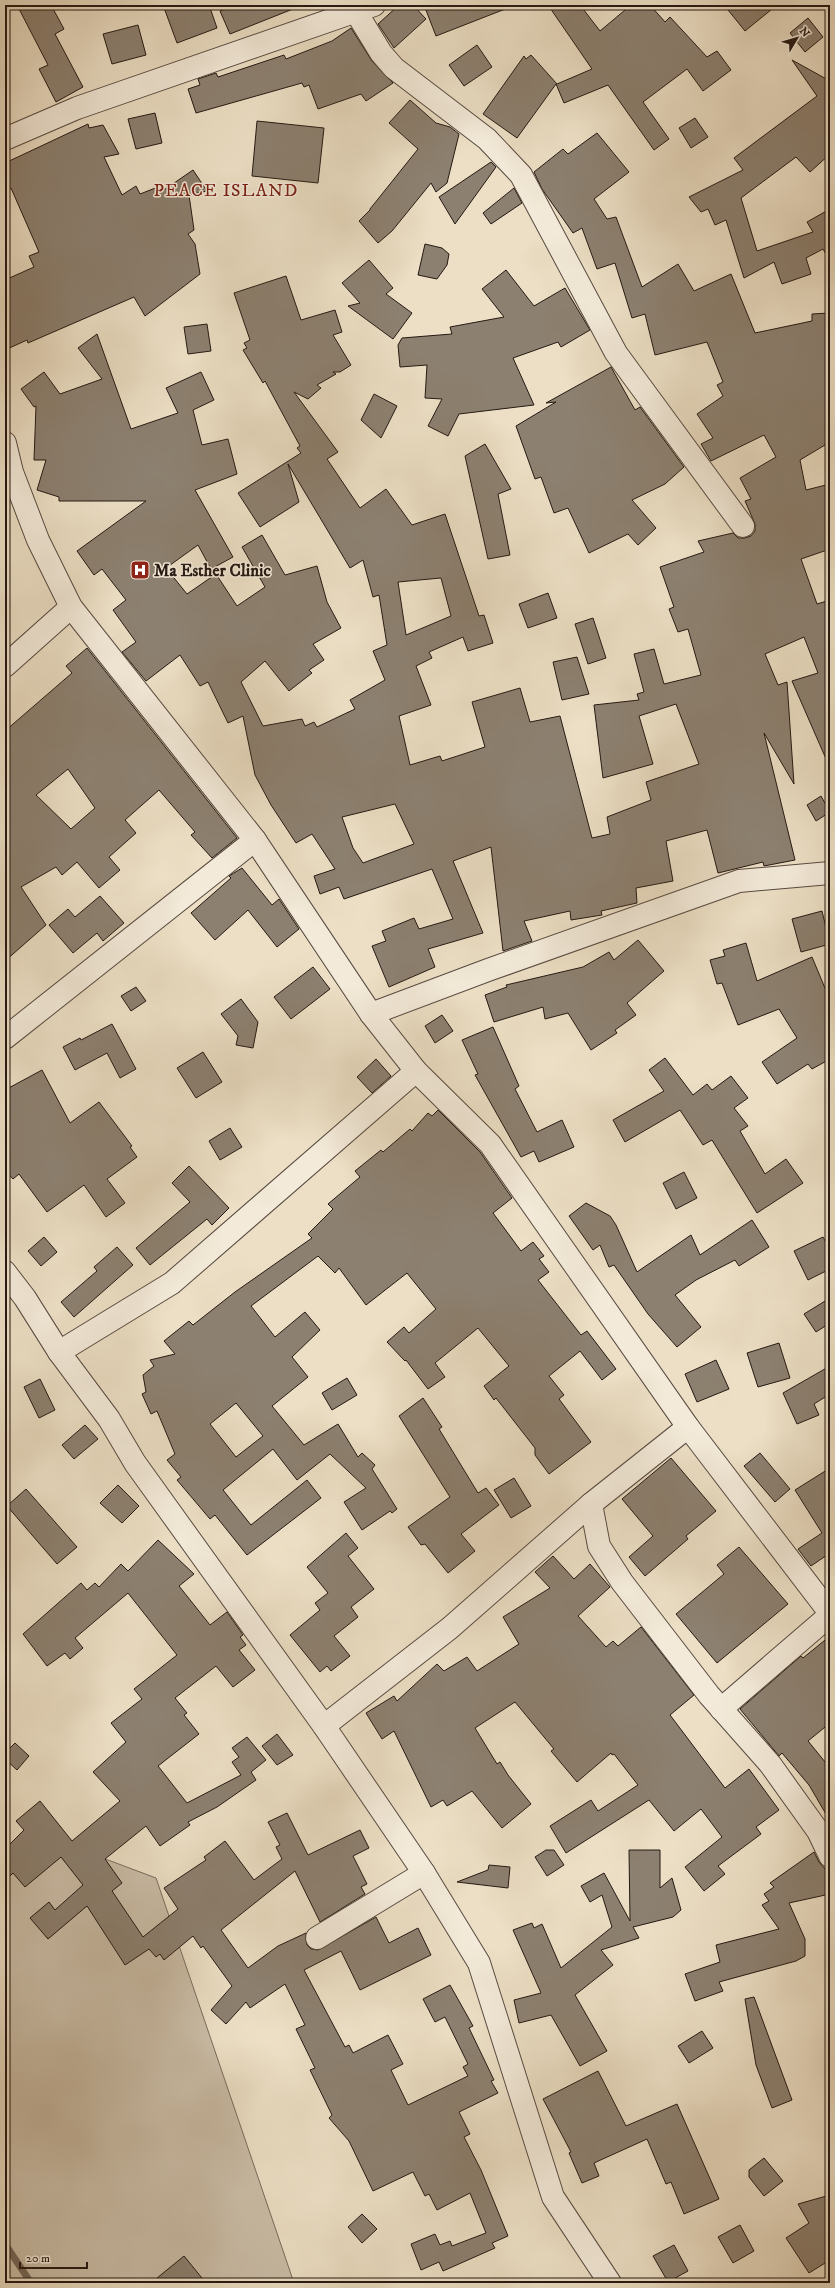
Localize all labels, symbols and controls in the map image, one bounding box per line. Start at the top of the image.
north arrow [777,18,817,58]
text: N [796,25,812,40]
district label: PEACE ISLAND [154,180,298,202]
hospital icon: Ma Esther Clinic [129,559,151,581]
place label: Ma Esther Clinic [154,560,271,582]
scale bar [20,2244,87,2270]
text: 20 m [26,2251,50,2266]

